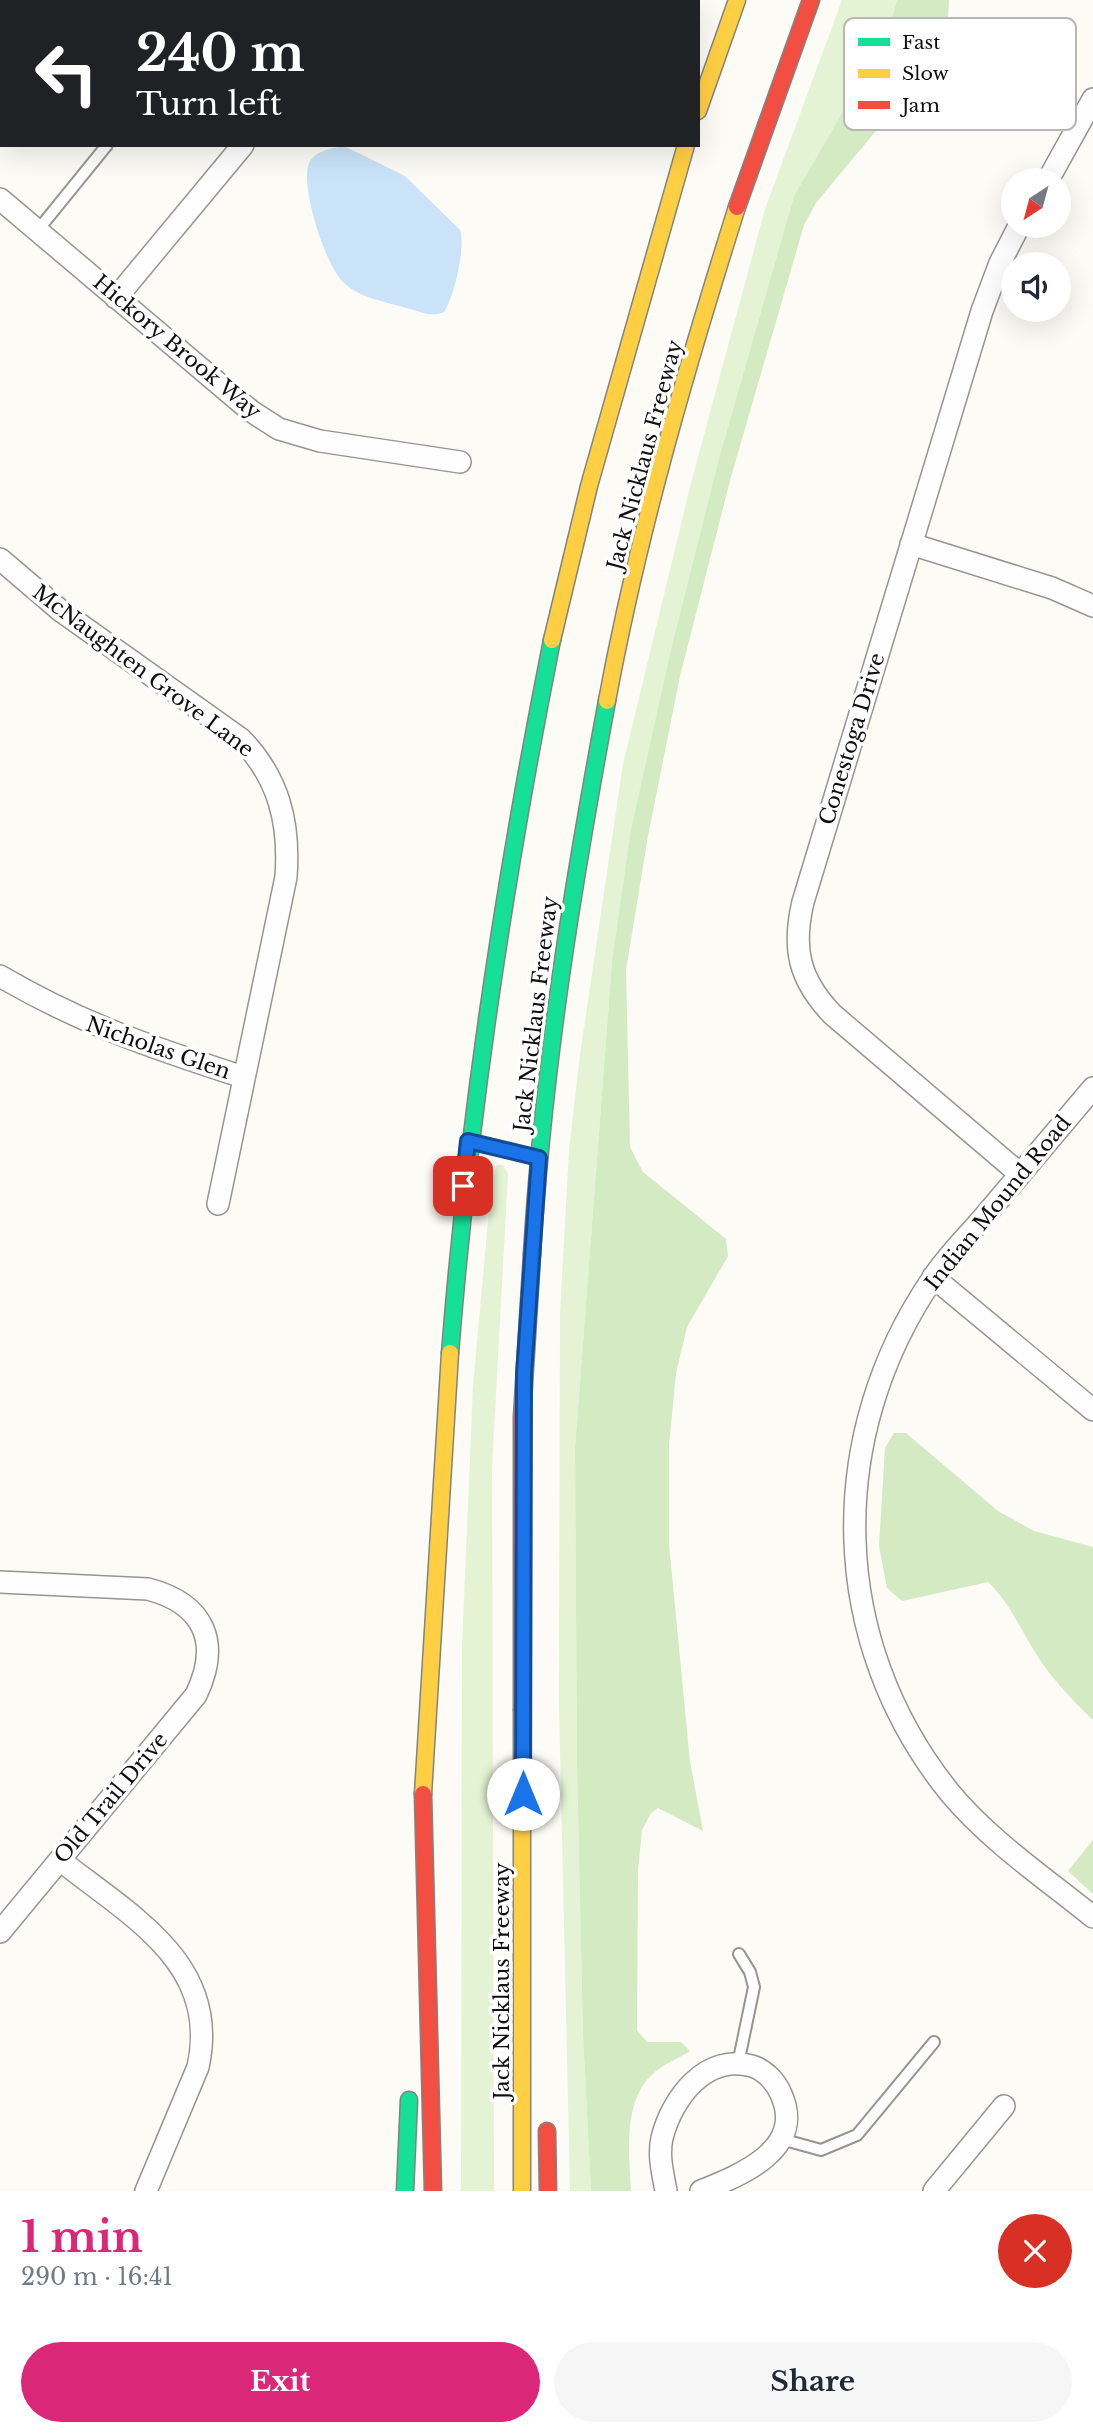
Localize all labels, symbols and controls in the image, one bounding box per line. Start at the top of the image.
legend [844,18,1076,130]
text: 240 m [136,23,305,84]
icon: left [21,28,112,119]
text: Fast [902,31,941,54]
text: Slow [902,62,949,85]
text: Turn left [136,84,282,124]
text: Jam [899,94,940,117]
north arrow [1001,168,1071,238]
map controls [1001,168,1071,322]
button: sound [1001,252,1071,322]
street label: Hickory Brook Way [88,269,267,425]
street label: Jack Nicklaus Freeway [601,337,688,576]
street label: McNaughten Grove Lane [27,579,259,763]
street label: Conestoga Drive [814,650,890,828]
street label: Jack Nicklaus Freeway [508,894,563,1136]
street label: Nicholas Glen [82,1011,234,1085]
street label: Indian Mound Road [920,1110,1076,1296]
pin [433,1156,493,1216]
icon: arrive [444,1167,482,1205]
street label: Old Trail Drive [49,1727,173,1869]
position arrow [486,1757,560,1831]
street label: Jack Nicklaus Freeway [489,1862,515,2103]
text: 1 min [21,2211,143,2263]
button: close [998,2214,1072,2288]
text: 290 m · 16:41 [21,2263,173,2291]
button: Exit [21,2342,540,2422]
button: Share [554,2342,1072,2422]

